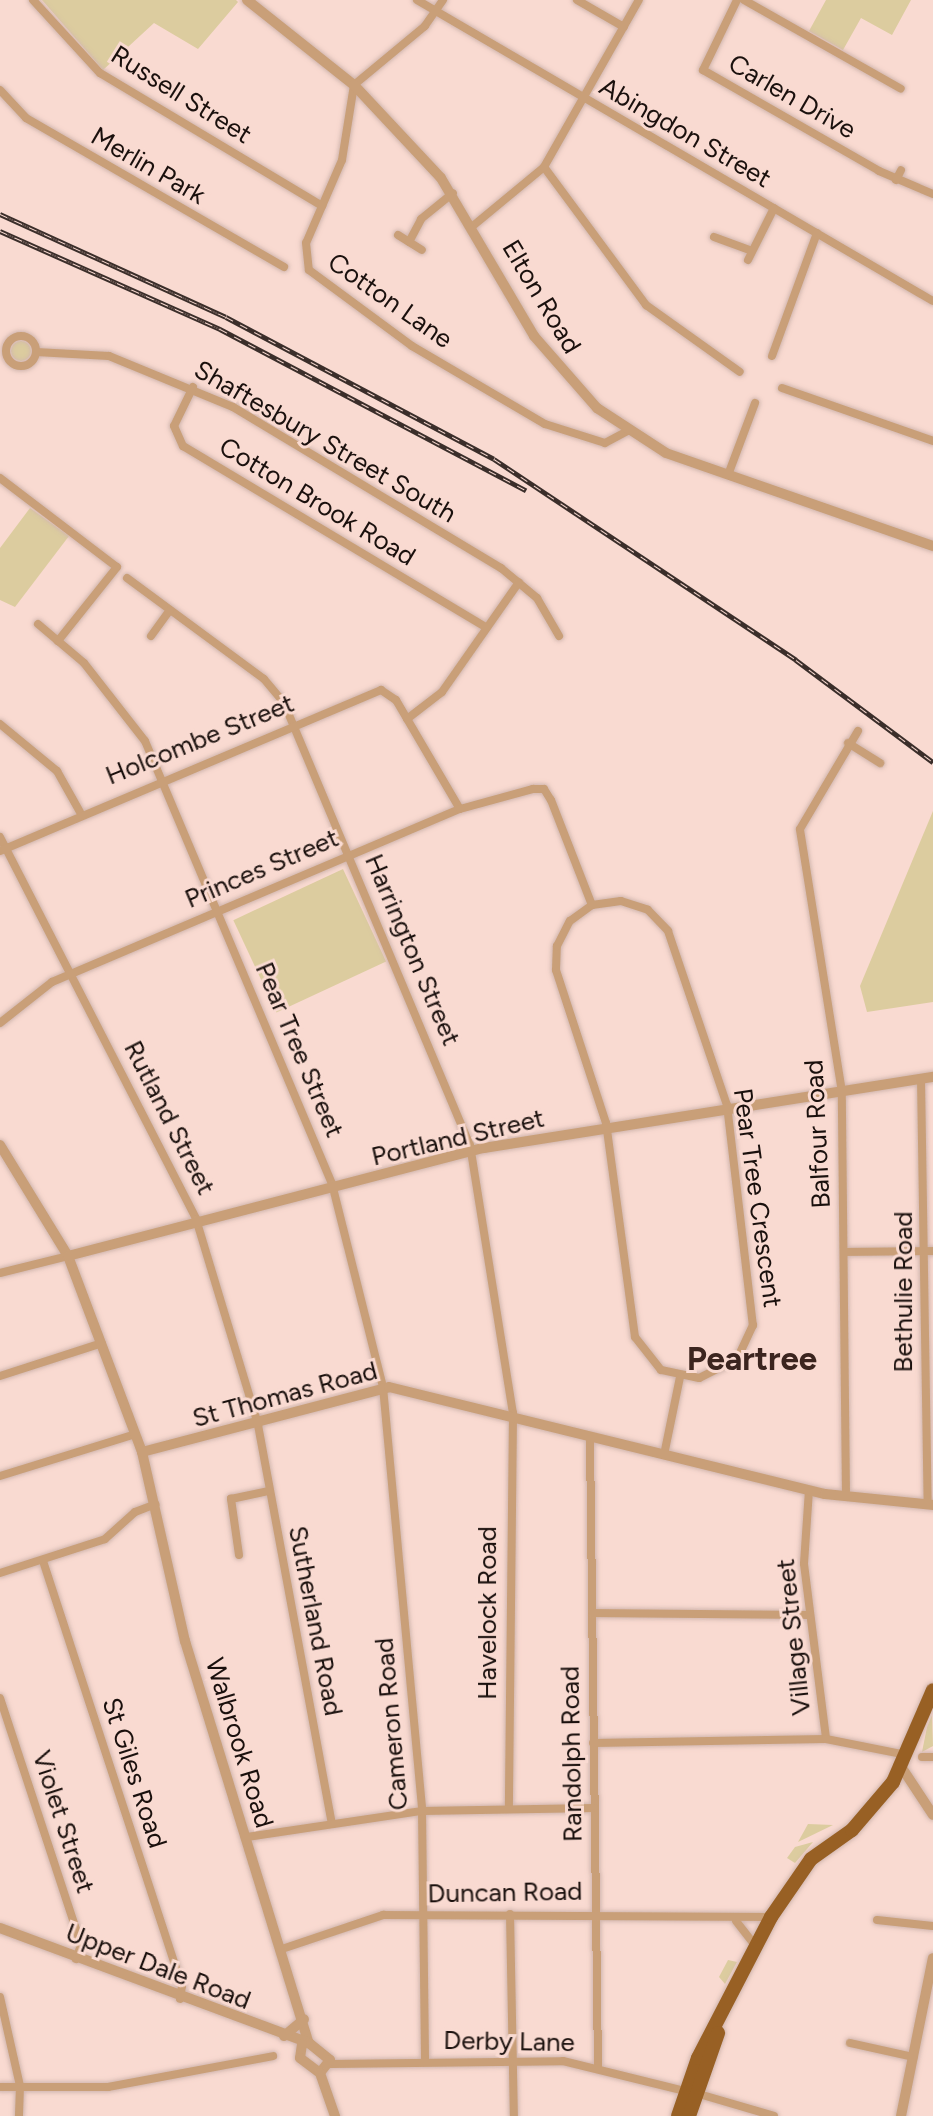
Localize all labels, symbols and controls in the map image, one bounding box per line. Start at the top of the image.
street label: Russell Street [105,39,257,151]
street label: Carlen Drive [723,48,861,146]
street label: Abingdon Street [594,71,776,195]
street label: Merlin Park [85,121,211,211]
street label: Elton Road [495,235,587,359]
street label: Cotton Lane [322,247,458,355]
street label: Shaftesbury Street South [189,354,461,530]
street label: Cotton Brook Road [213,431,421,573]
street label: Holcombe Street [101,688,299,792]
street label: Princes Street [180,823,344,915]
street label: Harrington Street [358,850,466,1050]
street label: Pear Tree Street [248,958,350,1142]
street label: Rutland Street [117,1036,221,1200]
street label: Balfour Road [799,1059,837,1209]
street label: Pear Tree Crescent [726,1087,788,1309]
street label: Portland Street [369,1103,547,1173]
street label: Bethulie Road [888,1211,920,1373]
district label: Peartree [687,1339,817,1379]
street label: St Thomas Road [189,1355,381,1435]
street label: Sutherland Road [281,1523,349,1719]
street label: Havelock Road [472,1526,504,1700]
street label: Village Street [770,1557,818,1717]
street label: Cameron Road [369,1636,415,1812]
street label: Walbrook Road [198,1654,280,1832]
street label: Randolph Road [555,1666,589,1842]
street label: St Giles Road [95,1694,173,1852]
street label: Violet Street [25,1747,101,1897]
street label: Duncan Road [427,1876,583,1910]
street label: Upper Dale Road [61,1917,255,2017]
street label: Derby Lane [443,2025,575,2059]

